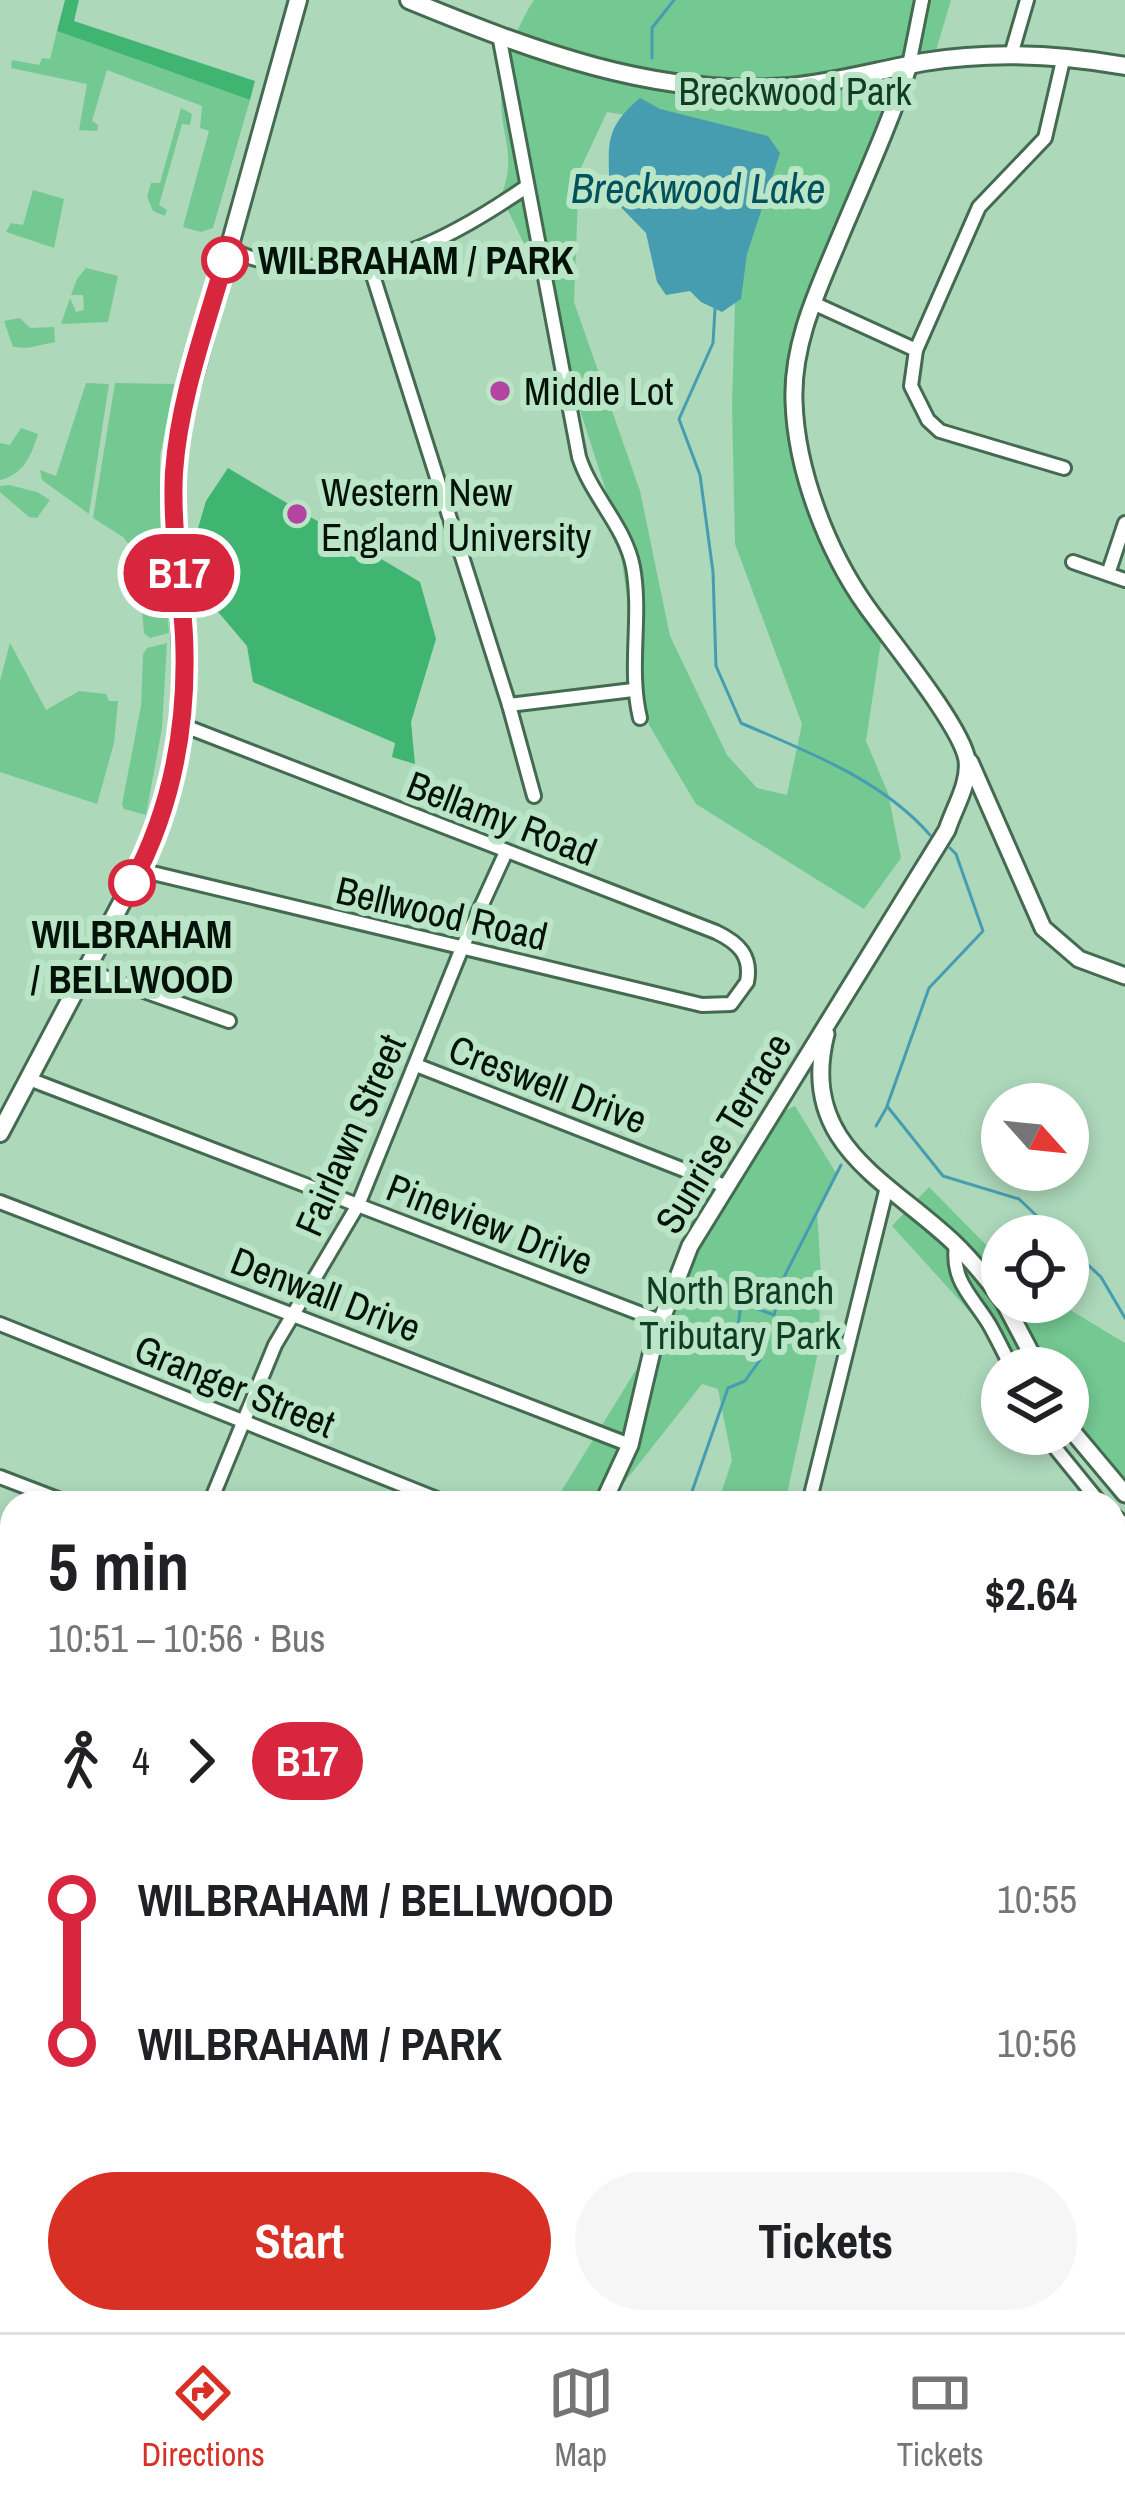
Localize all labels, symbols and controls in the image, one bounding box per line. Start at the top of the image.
park label: Breckwood Park [679,65,912,117]
water label: Breckwood Lake [571,160,825,216]
place label: WILBRAHAM / PARK [258,234,574,286]
marker: WILBRAHAM / PARK [203,238,247,282]
place label: Middle Lot [524,365,673,417]
marker: Middle Lot [487,378,513,404]
place label: Western New England University [321,466,591,563]
marker: Western New England University [284,501,310,527]
line badge: B17 [110,534,248,612]
text: B17 [147,545,211,601]
street label: Bellamy Road [400,758,604,878]
marker: WILBRAHAM / BELLWOOD [110,861,154,905]
street label: Bellwood Road [331,863,553,963]
place label: WILBRAHAM / BELLWOOD [31,908,233,1005]
street label: Creswell Drive [442,1022,654,1146]
street label: Sunrise Terrace [643,1023,803,1243]
street label: Fairlawn Street [282,1026,418,1244]
north arrow [981,1083,1089,1191]
map controls [981,1083,1089,1455]
street label: Pineview Drive [379,1161,601,1287]
button: locate [981,1215,1089,1323]
street label: Denwall Drive [224,1234,428,1354]
park label: North Branch Tributary Park [639,1264,842,1361]
street label: Granger Street [127,1322,343,1450]
button: layers [981,1347,1089,1455]
text: 5 min [48,1522,189,1611]
text: $2.64 [985,1563,1077,1624]
text: 10:51 – 10:56 · Bus [48,1612,325,1664]
icon: walk [48,1728,114,1794]
icon: forward [168,1728,234,1794]
text: B17 [276,1733,339,1789]
text: 4 [132,1735,150,1787]
text: WILBRAHAM / BELLWOOD [138,1869,614,1930]
text: 10:55 [997,1873,1077,1925]
text: WILBRAHAM / PARK [138,2013,502,2074]
text: 10:56 [997,2017,1077,2069]
button: Start [48,2172,551,2310]
button: Tickets [575,2172,1077,2310]
tab: Directions [142,2360,265,2476]
tab: Map [548,2360,614,2476]
tab: Tickets [897,2360,983,2476]

